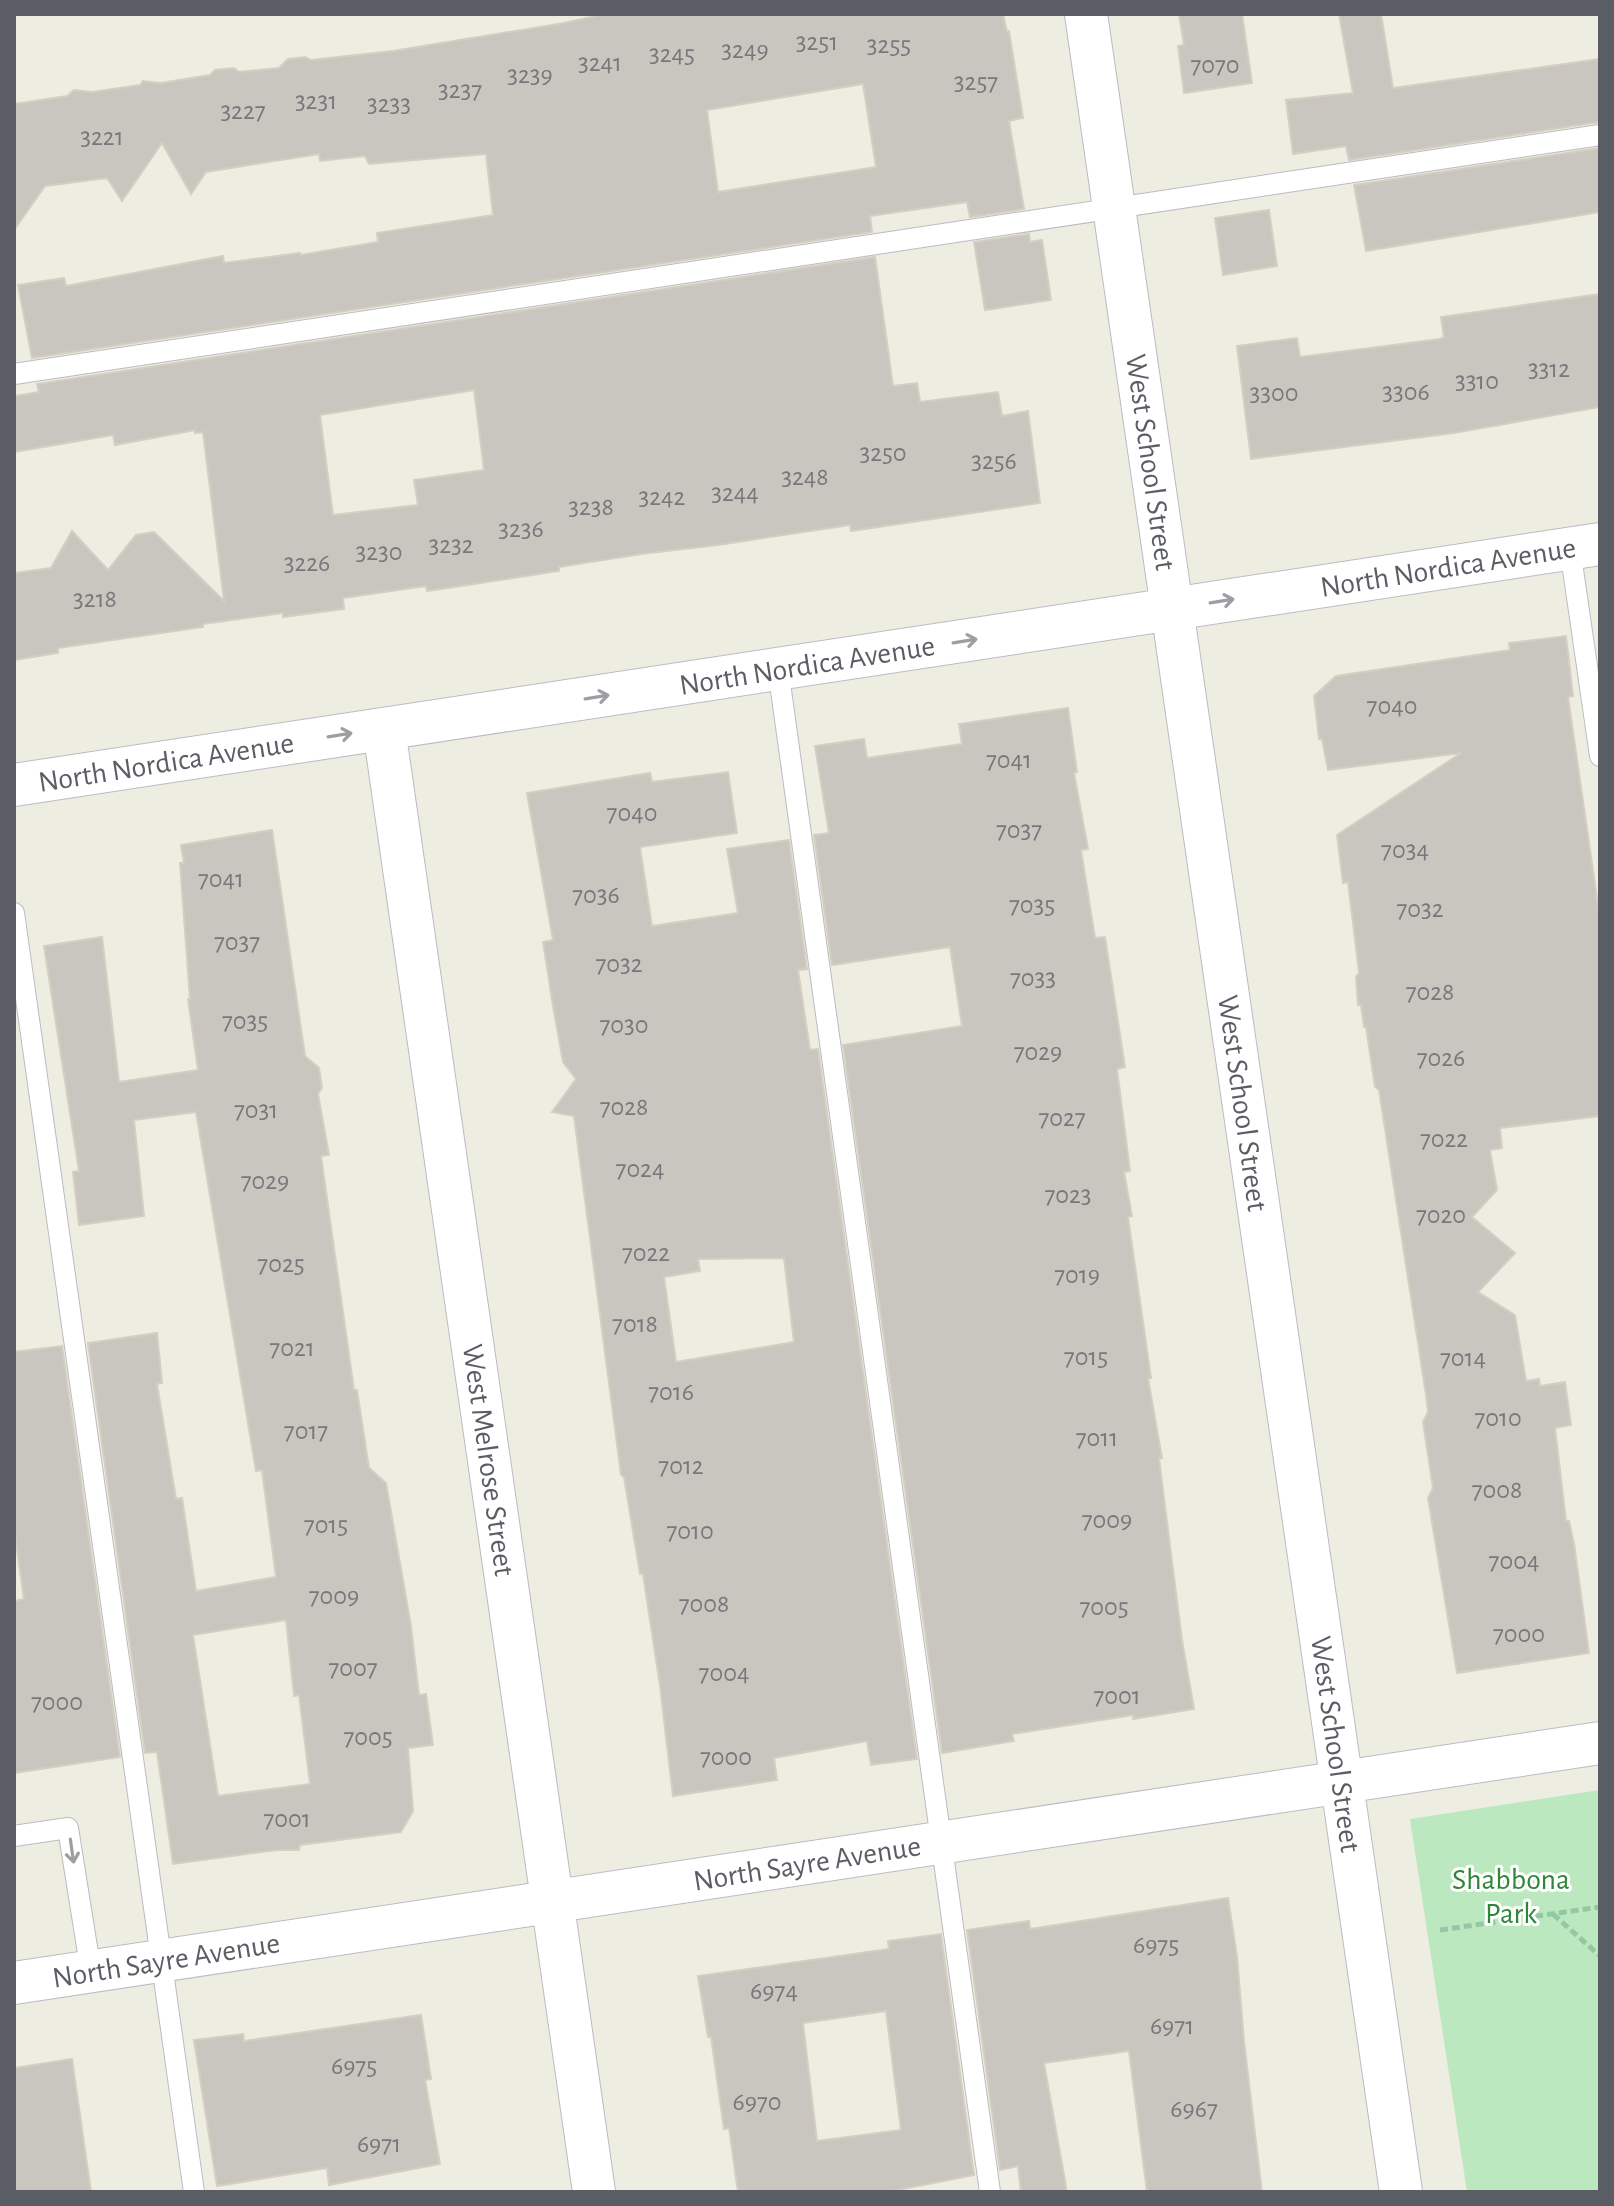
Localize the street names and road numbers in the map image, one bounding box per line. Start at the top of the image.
street label: West School Street [1120,352,1180,573]
street label: North Nordica Avenue [1318,533,1578,603]
street label: North Nordica Avenue [677,631,937,701]
street label: North Nordica Avenue [36,728,296,798]
street label: West School Street [1212,993,1272,1214]
street label: West Melrose Street [457,1342,519,1579]
street label: West School Street [1305,1634,1365,1855]
street label: North Sayre Avenue [691,1831,923,1897]
street label: North Sayre Avenue [50,1928,282,1994]

